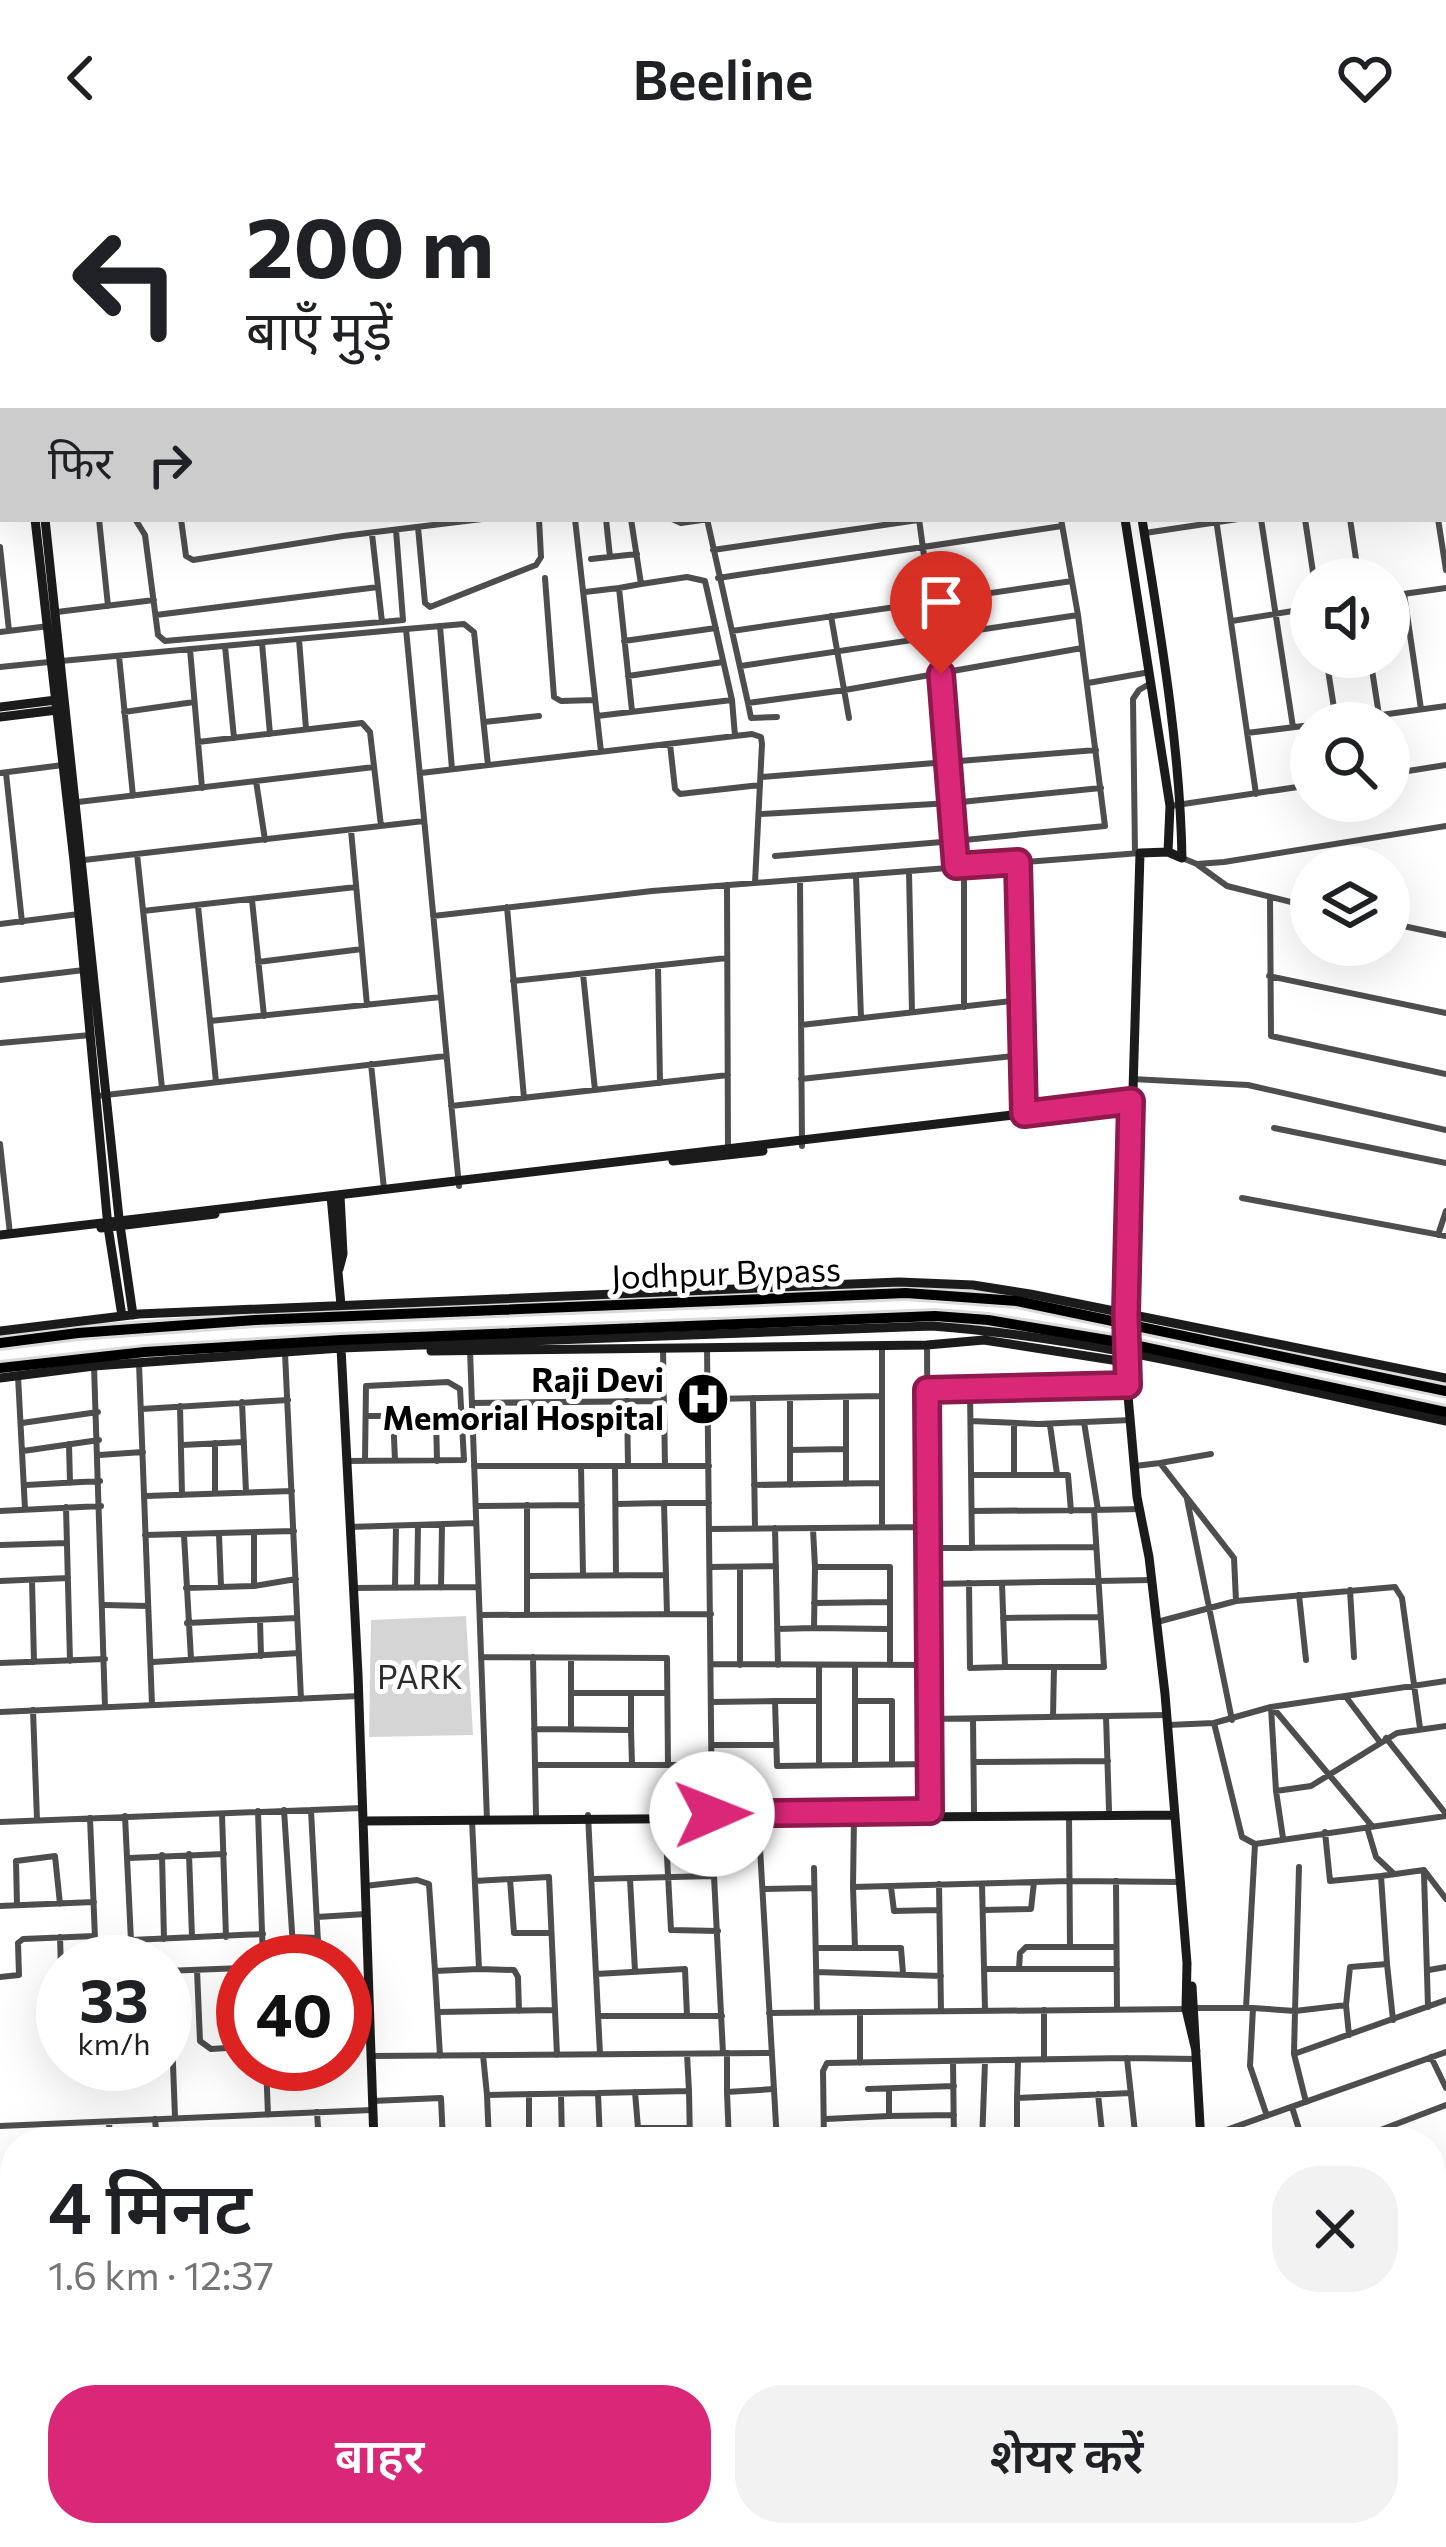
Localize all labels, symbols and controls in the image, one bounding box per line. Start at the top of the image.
icon: back [48,45,114,111]
text: Beeline [632,45,814,111]
icon: heart [1332,45,1398,111]
text: 200 m [246,193,494,295]
icon: left [48,204,204,360]
text: बाएँ मुड़ें [246,295,392,361]
icon: right [137,432,203,498]
text: फिर [48,433,113,488]
pin [890,551,992,674]
map controls [1290,558,1410,966]
button: sound [1290,558,1410,678]
icon: arrive [908,569,974,635]
button: search [1290,702,1410,822]
button: layers [1290,846,1410,966]
street label: Jodhpur Bypass [610,1247,841,1296]
place label: Raji Devi Memorial Hospital [382,1358,664,1437]
hospital icon: Raji Devi Memorial Hospital [675,1371,731,1427]
park label: PARK [377,1655,463,1696]
position arrow [649,1751,775,1877]
speed limit sign: 40 [216,1935,372,2091]
text: 33 [79,1961,149,2034]
text: km/h [78,2024,150,2061]
text: 4 मिनट [48,2161,252,2249]
button: close [1272,2166,1398,2292]
text: 1.6 km · 12:37 [48,2250,274,2298]
button: बाहर [48,2385,711,2523]
button: शेयर करें [735,2385,1398,2523]

